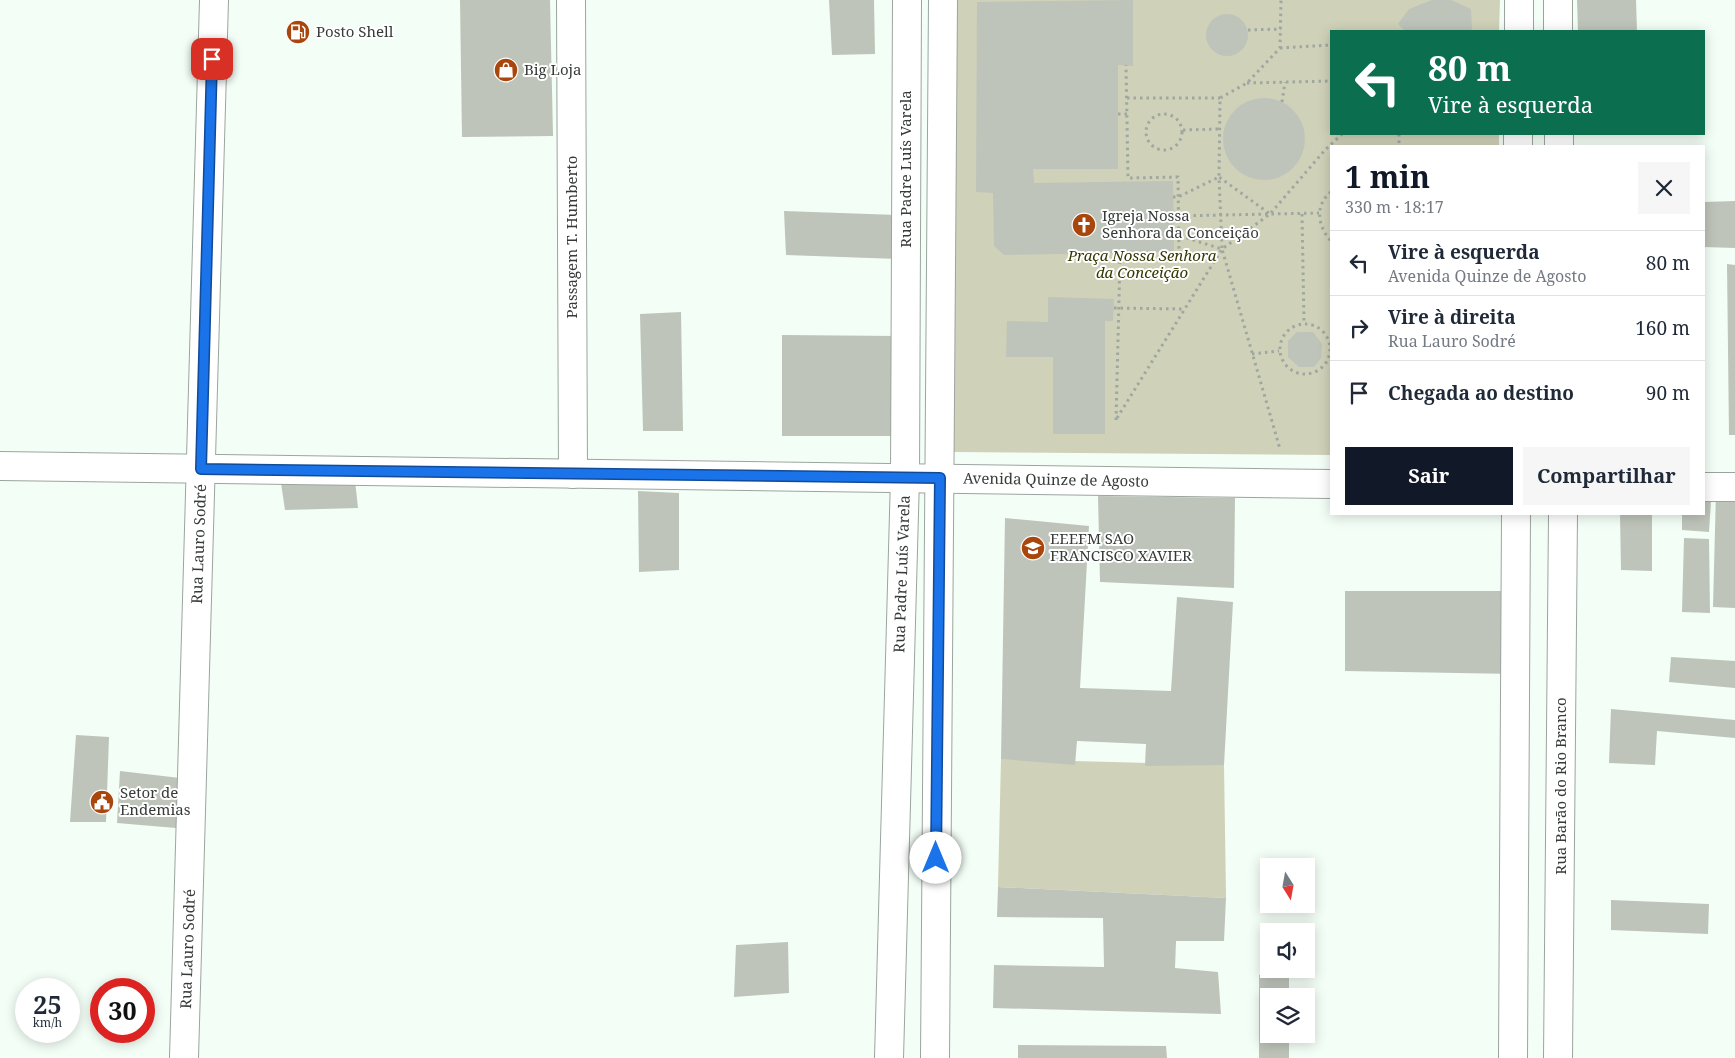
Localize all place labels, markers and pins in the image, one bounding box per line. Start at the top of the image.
fuel station icon: Posto Shell [285,19,311,45]
place label: Posto Shell [316,21,394,41]
pin [191,38,233,80]
shop icon: Big Loja [493,57,519,83]
place label: Big Loja [524,59,582,79]
place label: Igreja Nossa Senhora da Conceição [1102,205,1259,242]
church icon: Igreja Nossa Senhora da Conceição [1071,212,1097,238]
place label: EEEFM SAO FRANCISCO XAVIER [1050,528,1192,565]
school or university icon: EEEFM SAO FRANCISCO XAVIER [1020,535,1046,561]
place label: Setor de Endemias [120,782,191,819]
public building icon: Setor de Endemias [89,789,115,815]

